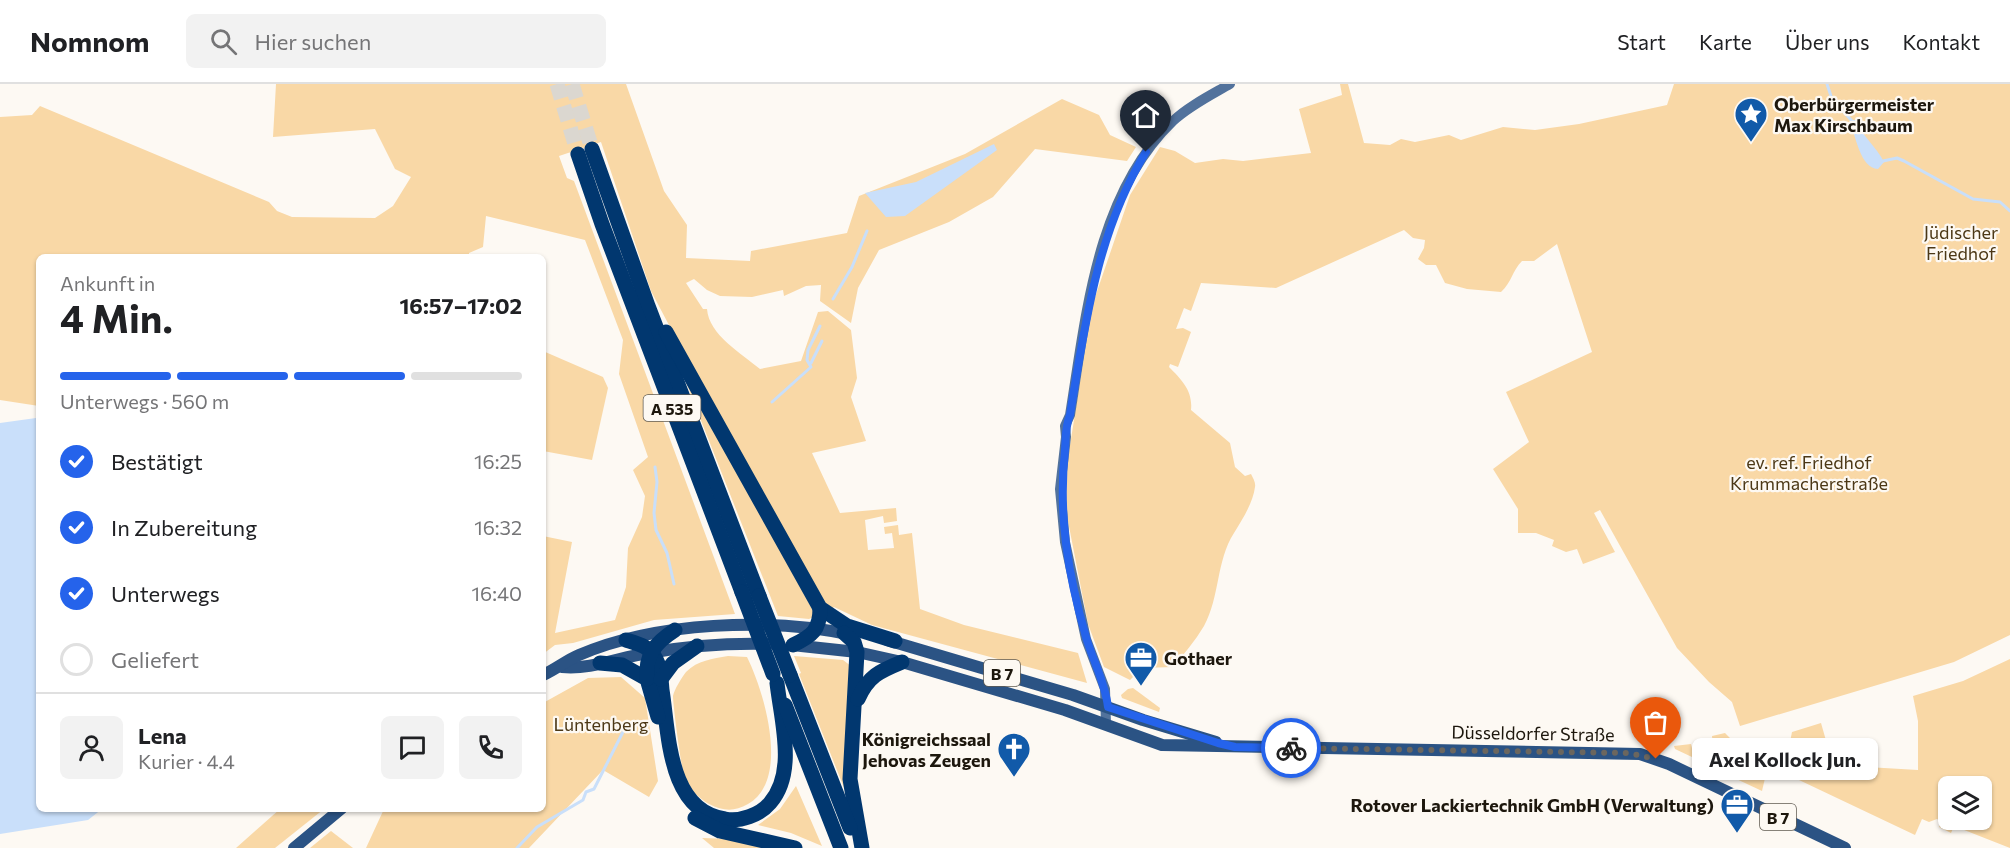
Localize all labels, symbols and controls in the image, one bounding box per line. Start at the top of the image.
search box [186,14,606,68]
text: Nomnom [30,24,150,58]
icon: search [207,25,240,58]
text: Hier suchen [255,28,371,55]
text: Start [1617,29,1666,54]
text: Karte [1699,29,1752,54]
text: Über uns [1785,29,1869,54]
text: Kontakt [1902,29,1980,54]
pin [1120,90,1171,152]
place label: Oberbürgermeister Max Kirschbaum [1774,93,1935,136]
place icon: Oberbürgermeister Max Kirschbaum [1733,96,1769,143]
icon: home [1129,99,1162,132]
park label: Jüdischer Friedhof [1924,221,1998,264]
text: Ankunft in [60,271,155,295]
text: 16:57–17:02 [399,292,522,319]
text: 4 Min. [60,293,173,341]
text: Unterwegs · 560 m [60,389,229,413]
road number: A 535 [644,395,700,421]
icon: check [60,445,93,478]
text: Bestätigt [111,448,203,475]
text: 16:25 [474,449,522,473]
park label: ev. ref. Friedhof Krummacherstraße [1730,451,1888,494]
icon: check [60,511,93,544]
text: In Zubereitung [111,514,257,541]
text: 16:32 [474,515,522,539]
icon: check [60,577,93,610]
text: Unterwegs [111,580,220,607]
text: 16:40 [472,581,522,605]
office icon: Gothaer [1123,640,1159,687]
text: Geliefert [111,646,199,673]
place label: Gothaer [1164,647,1233,669]
road number: B 7 [984,660,1020,686]
pin [1630,697,1681,759]
icon: bag [1639,706,1672,739]
park label: Lüntenberg [554,713,649,735]
button: person [60,716,123,779]
button: chat [381,716,444,779]
button: phone [459,716,522,779]
courier [1261,718,1321,778]
street label: Düsseldorfer Straße [1451,721,1615,745]
text: Lena [138,722,187,749]
place label: Königreichssaal Jehovas Zeugen [862,728,991,771]
church icon: Königreichssaal Jehovas Zeugen [996,731,1032,778]
icon: bike [1275,732,1308,765]
callout: Axel Kollock Jun. [1692,738,1878,780]
text: Axel Kollock Jun. [1709,747,1861,771]
text: Kurier · 4.4 [138,749,235,773]
map controls [1938,776,1992,830]
button: layers [1938,776,1992,830]
office icon: Rotover Lackiertechnik GmbH (Verwaltung) [1719,787,1755,834]
place label: Rotover Lackiertechnik GmbH (Verwaltung) [1351,794,1714,816]
road number: B 7 [1760,804,1796,830]

